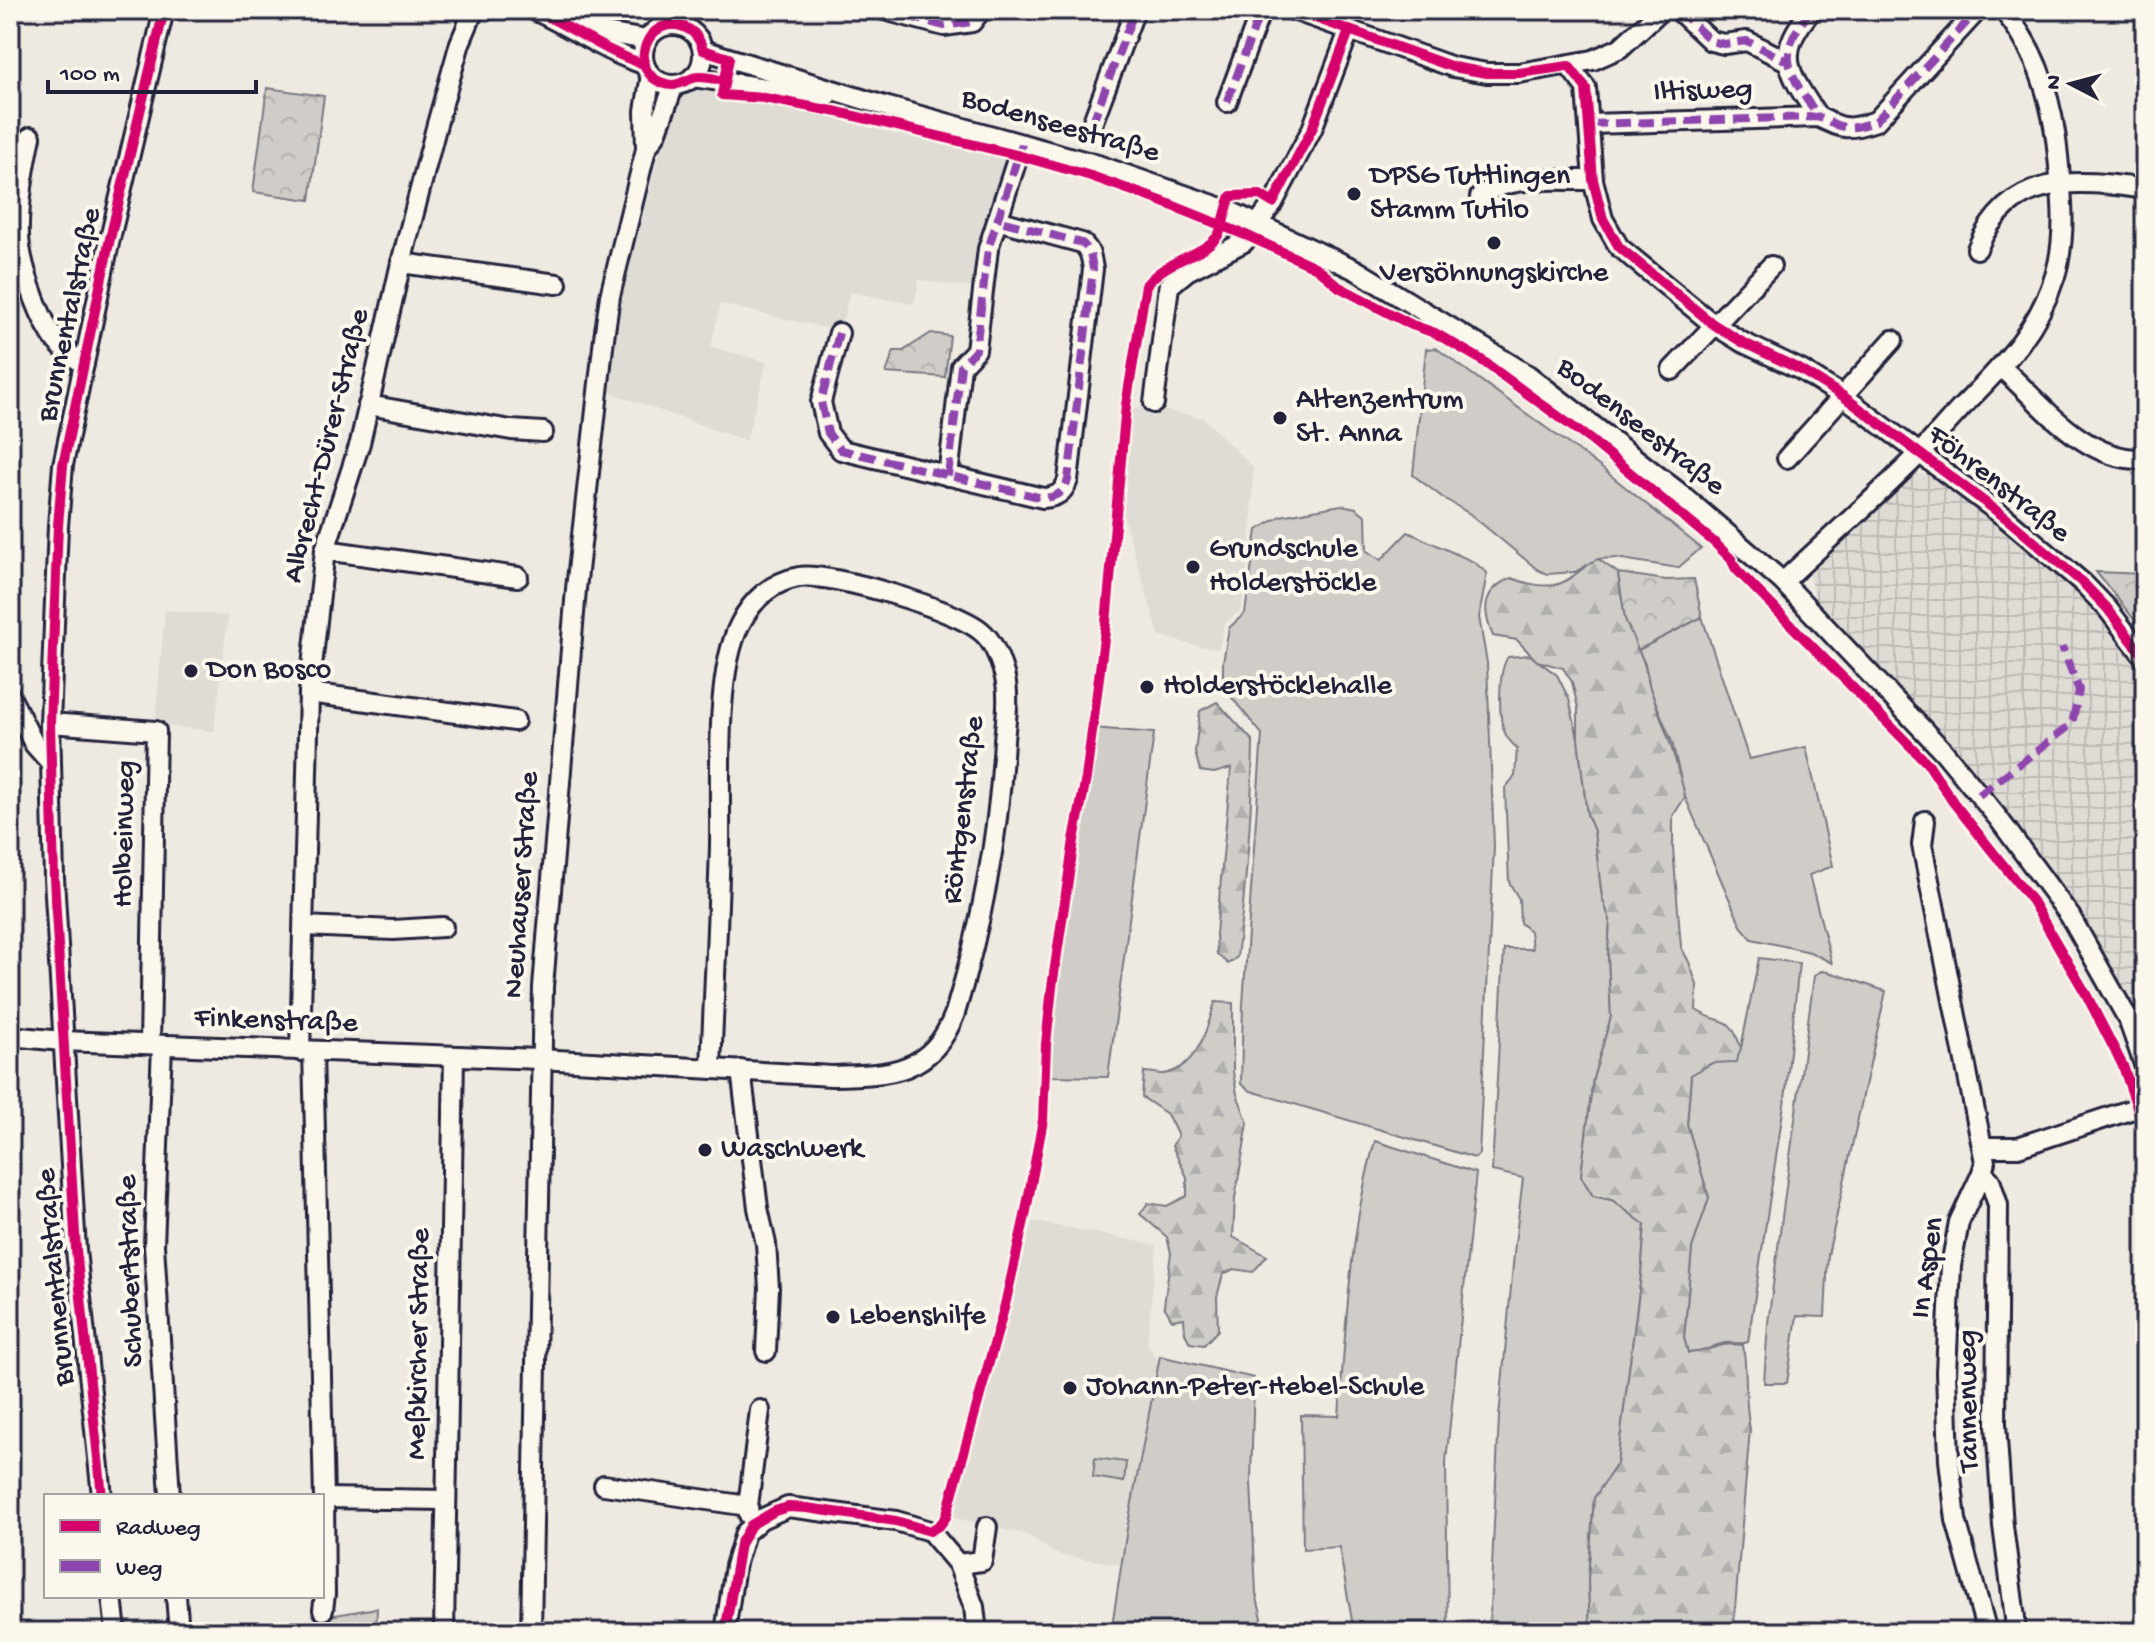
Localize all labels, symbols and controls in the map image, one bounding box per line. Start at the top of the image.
scale bar [48,44,256,94]
north arrow [2031,44,2111,124]
text: 100 m [59,61,120,90]
street label: Iltisweg [1653,73,1753,111]
text: N [2041,74,2069,91]
street label: Bodenseestraße [956,82,1164,172]
place label: DPSG Tuttlingen Stamm Tutilo [1368,160,1570,229]
marker: DPSG Tuttlingen Stamm Tutilo [1345,185,1363,203]
street label: Brunnentalstraße [31,204,111,426]
marker: Versöhnungskirche [1485,234,1503,252]
place label: Versöhnungskirche [1379,257,1609,292]
street label: Albrecht-Dürer-Straße [277,305,379,587]
street label: Bodenseestraße [1548,351,1732,505]
place label: Altenzentrum St. Anna [1296,384,1464,453]
marker: Altenzentrum St. Anna [1271,409,1289,427]
street label: Föhrenstraße [1919,418,2077,552]
place label: Grundschule Holderstöckle [1209,533,1377,602]
marker: Grundschule Holderstöckle [1184,558,1202,576]
place label: Don Bosco [205,654,331,689]
marker: Don Bosco [182,662,200,680]
place label: Holderstöcklehalle [1163,670,1392,705]
marker: Holderstöcklehalle [1138,678,1156,696]
street label: Röntgenstraße [936,714,994,906]
street label: Holbeinweg [107,760,145,908]
street label: Neuhauser Straße [498,770,548,1000]
street label: Finkenstraße [193,1002,359,1042]
place label: Waschwerk [721,1133,866,1168]
marker: Waschwerk [696,1141,714,1159]
street label: Brunnentalstraße [30,1166,84,1388]
street label: Schubertstraße [111,1174,153,1368]
street label: In Aspen [1905,1215,1953,1321]
street label: Meßkircher Straße [400,1227,440,1460]
place label: Lebenshilfe [849,1300,986,1335]
marker: Lebenshilfe [824,1308,842,1326]
street label: Tannenweg [1951,1330,1989,1474]
place label: Johann-Peter-Hebel-Schule [1086,1371,1425,1406]
marker: Johann-Peter-Hebel-Schule [1061,1379,1079,1397]
legend [44,1494,324,1598]
text: Radweg [116,1515,201,1544]
text: Weg [116,1555,162,1584]

